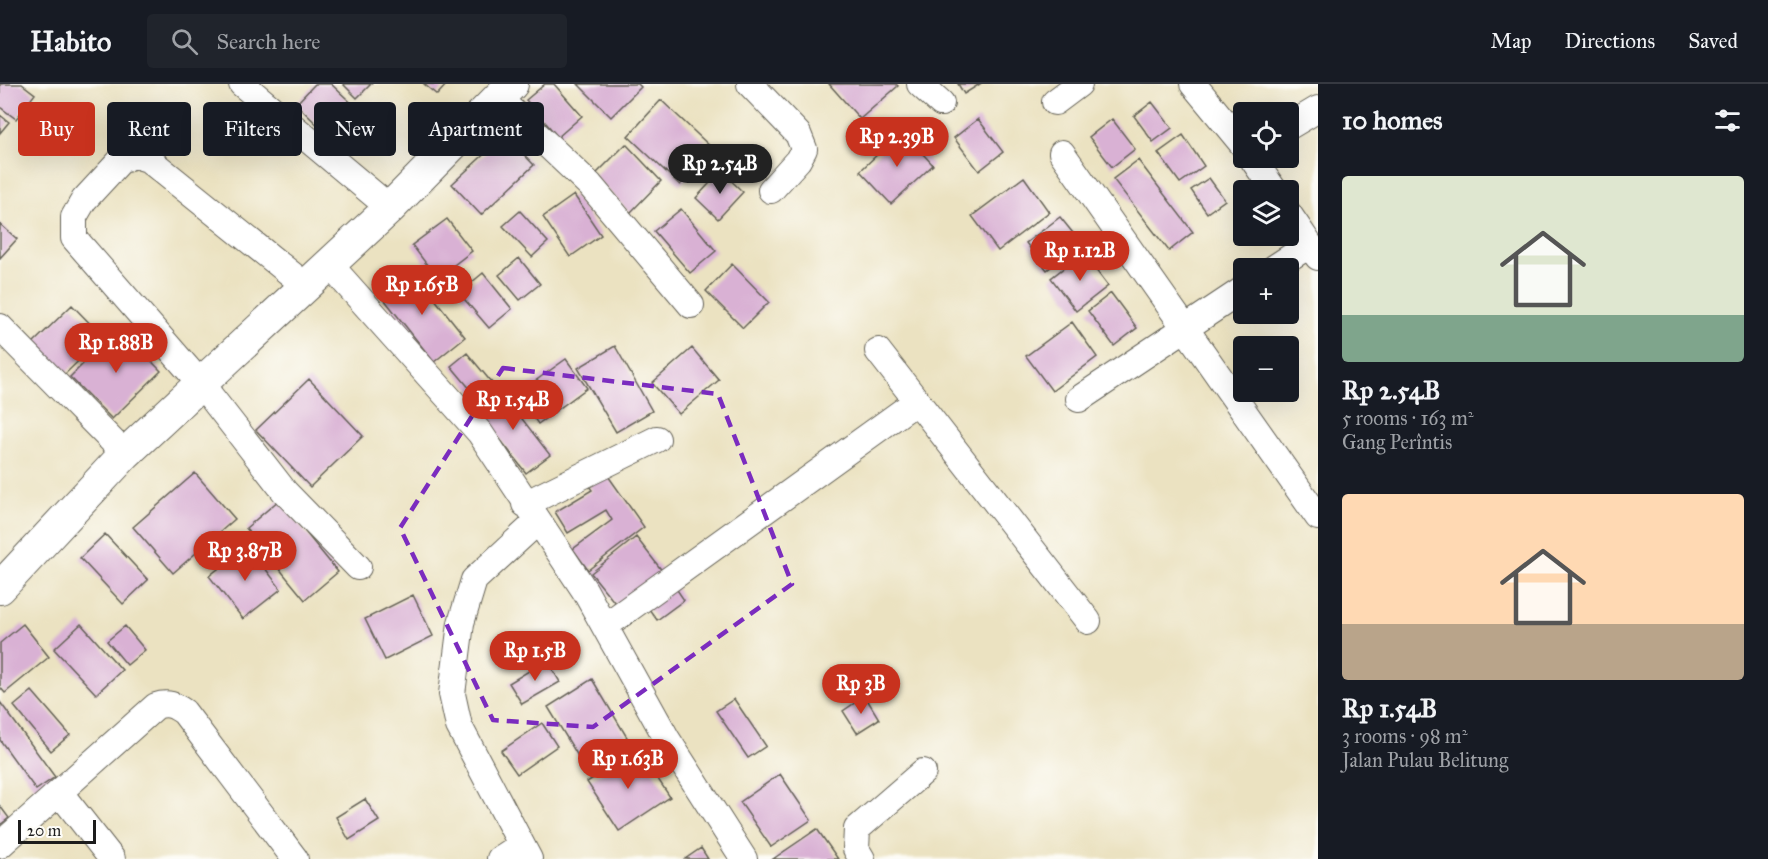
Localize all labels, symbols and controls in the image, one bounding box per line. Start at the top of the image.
search box [147,14,567,68]
text: Habito [30,24,111,59]
icon: search [168,25,201,58]
text: Search here [216,28,320,55]
text: Map [1491,28,1532,54]
text: Directions [1565,28,1655,54]
text: Saved [1688,28,1738,54]
chip: Buy [18,102,95,156]
chip: Rent [107,102,191,156]
chip: Filters [203,102,302,156]
chip: New [314,102,396,156]
chip: Apartment [408,102,544,156]
map controls [1233,102,1299,402]
button: locate [1233,102,1299,168]
text: 10 homes [1342,104,1443,136]
icon: filters [1711,104,1744,137]
pin: Rp 2.39B [835,117,959,168]
text: Rp 2.39B [860,124,934,148]
pin: Rp 2.54B [658,144,782,195]
text: Rp 2.54B [682,151,758,175]
button: layers [1233,180,1299,246]
icon: home [1489,215,1597,323]
pin: Rp 1.12B [1018,231,1142,282]
text: Rp 1.12B [1044,238,1116,262]
button: + [1233,258,1299,324]
pin: Rp 1.65B [360,265,484,316]
text: Rp 1.65B [385,272,459,296]
pin: Rp 1.88B [54,323,178,374]
text: Rp 1.88B [79,330,153,354]
button: − [1233,336,1299,402]
text: Rp 2.54B [1342,374,1440,406]
pin: Rp 1.54B [451,380,575,431]
text: Rp 1.54B [476,387,550,411]
text: 5 rooms · 163 m² [1342,406,1474,430]
text: Gang Perîntis [1342,430,1452,454]
pin: Rp 3.87B [183,531,307,582]
icon: home [1489,533,1597,641]
text: Rp 3.87B [207,538,283,562]
pin: Rp 1.5B [480,631,590,682]
text: Rp 1.5B [504,638,566,662]
pin: Rp 3B [819,664,903,715]
text: Rp 3B [836,671,886,695]
text: Rp 1.54B [1342,692,1437,724]
text: 3 rooms · 98 m² [1342,724,1467,748]
pin: Rp 1.63B [566,739,690,790]
text: Rp 1.63B [592,746,664,770]
text: Jalan Pulau Belitung [1342,748,1508,772]
scale bar [18,817,96,844]
text: 20 m [27,821,61,840]

